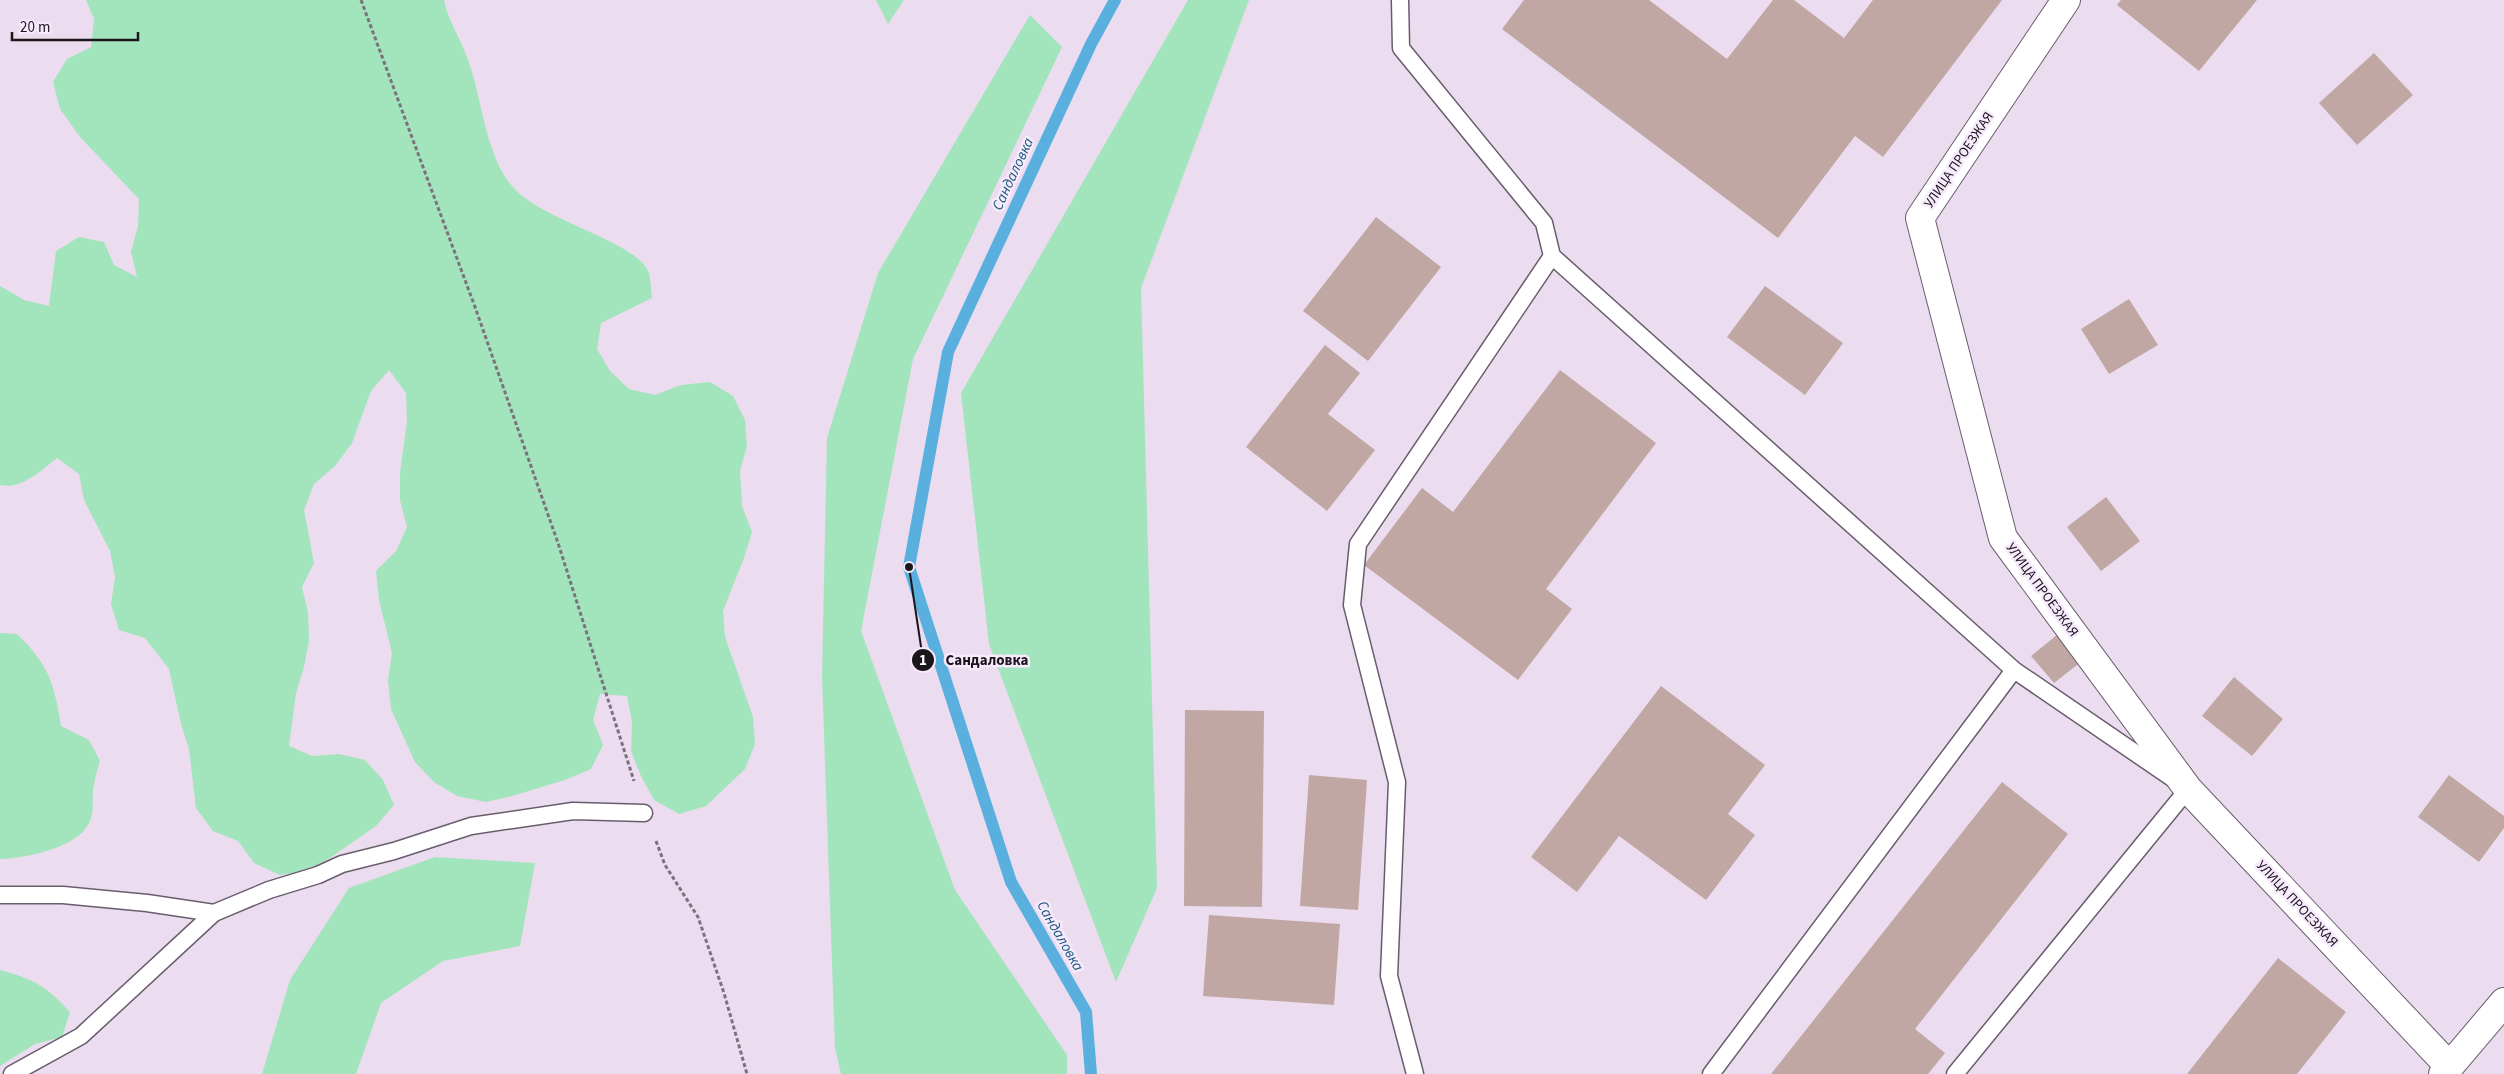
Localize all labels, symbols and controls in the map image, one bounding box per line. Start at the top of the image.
scale bar [12,10,139,42]
text: 20 m [20,17,50,38]
street label: УЛИЦА ПРОЕЗЖАЯ [1919,108,1999,212]
water label: Сандаловка [987,134,1039,214]
street label: УЛИЦА ПРОЕЗЖАЯ [2001,539,2083,641]
callout: Сандаловка [911,645,1038,675]
text: 1 [919,650,927,671]
text: Сандаловка [946,650,1029,671]
street label: УЛИЦА ПРОЕЗЖАЯ [2251,856,2343,952]
water label: Сандаловка [1031,897,1089,975]

